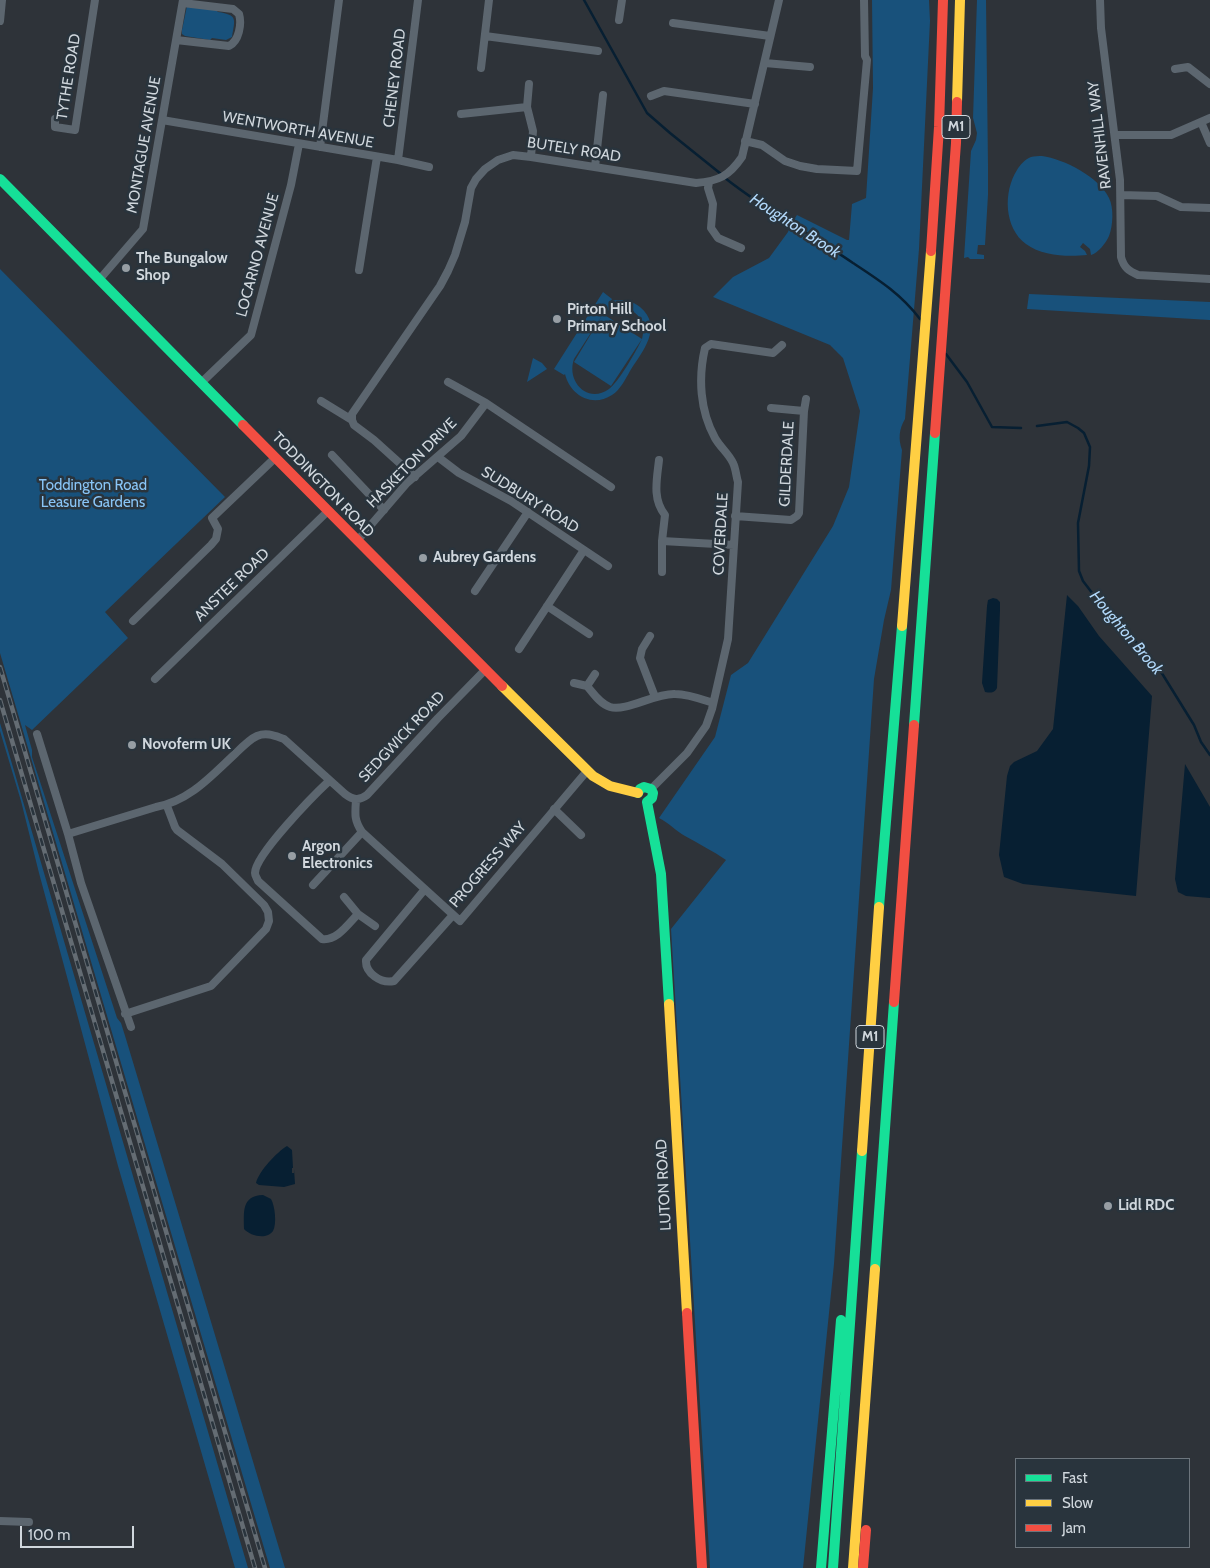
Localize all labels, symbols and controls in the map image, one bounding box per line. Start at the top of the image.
street label: CHENEY ROAD [380,28,410,128]
street label: TYTHE ROAD [53,32,85,122]
street label: MONTAGUE AVENUE [123,75,165,215]
street label: RAVENHILL WAY [1084,80,1116,190]
street label: WENTWORTH AVENUE [221,108,375,152]
road number: M1 [942,115,970,138]
street label: BUTELY ROAD [526,134,622,166]
water label: Houghton Brook [746,190,844,262]
street label: LOCARNO AVENUE [233,191,283,319]
place label: The Bungalow Shop [136,250,228,285]
marker: The Bungalow Shop [120,262,132,274]
place label: Pirton Hill Primary School [567,301,666,336]
marker: Pirton Hill Primary School [551,313,563,325]
street label: HASKETON DRIVE [363,414,461,512]
street label: GILDERDALE [776,421,798,507]
street label: TODDINGTON ROAD [268,429,378,541]
street label: SUDBURY ROAD [478,463,582,537]
park label: Toddington Road Leasure Gardens [39,477,147,512]
street label: COVERDALE [710,492,732,576]
street label: ANSTEE ROAD [191,545,273,625]
place label: Aubrey Gardens [433,549,536,567]
marker: Aubrey Gardens [417,552,429,564]
water label: Houghton Brook [1085,587,1167,679]
street label: SEDGWICK ROAD [355,688,449,786]
place label: Novoferm UK [142,736,231,754]
marker: Novoferm UK [126,739,138,751]
street label: PROGRESS WAY [446,818,530,912]
place label: Argon Electronics [302,838,373,873]
marker: Argon Electronics [286,850,298,862]
road number: M1 [856,1026,884,1048]
street label: LUTON ROAD [653,1139,675,1231]
place label: Lidl RDC [1118,1197,1174,1215]
marker: Lidl RDC [1102,1200,1114,1212]
legend [1015,1458,1190,1548]
text: Fast [1062,1469,1087,1487]
text: Slow [1062,1494,1093,1512]
scale bar [22,1516,136,1548]
text: Jam [1062,1519,1086,1537]
text: 100 m [28,1526,70,1544]

